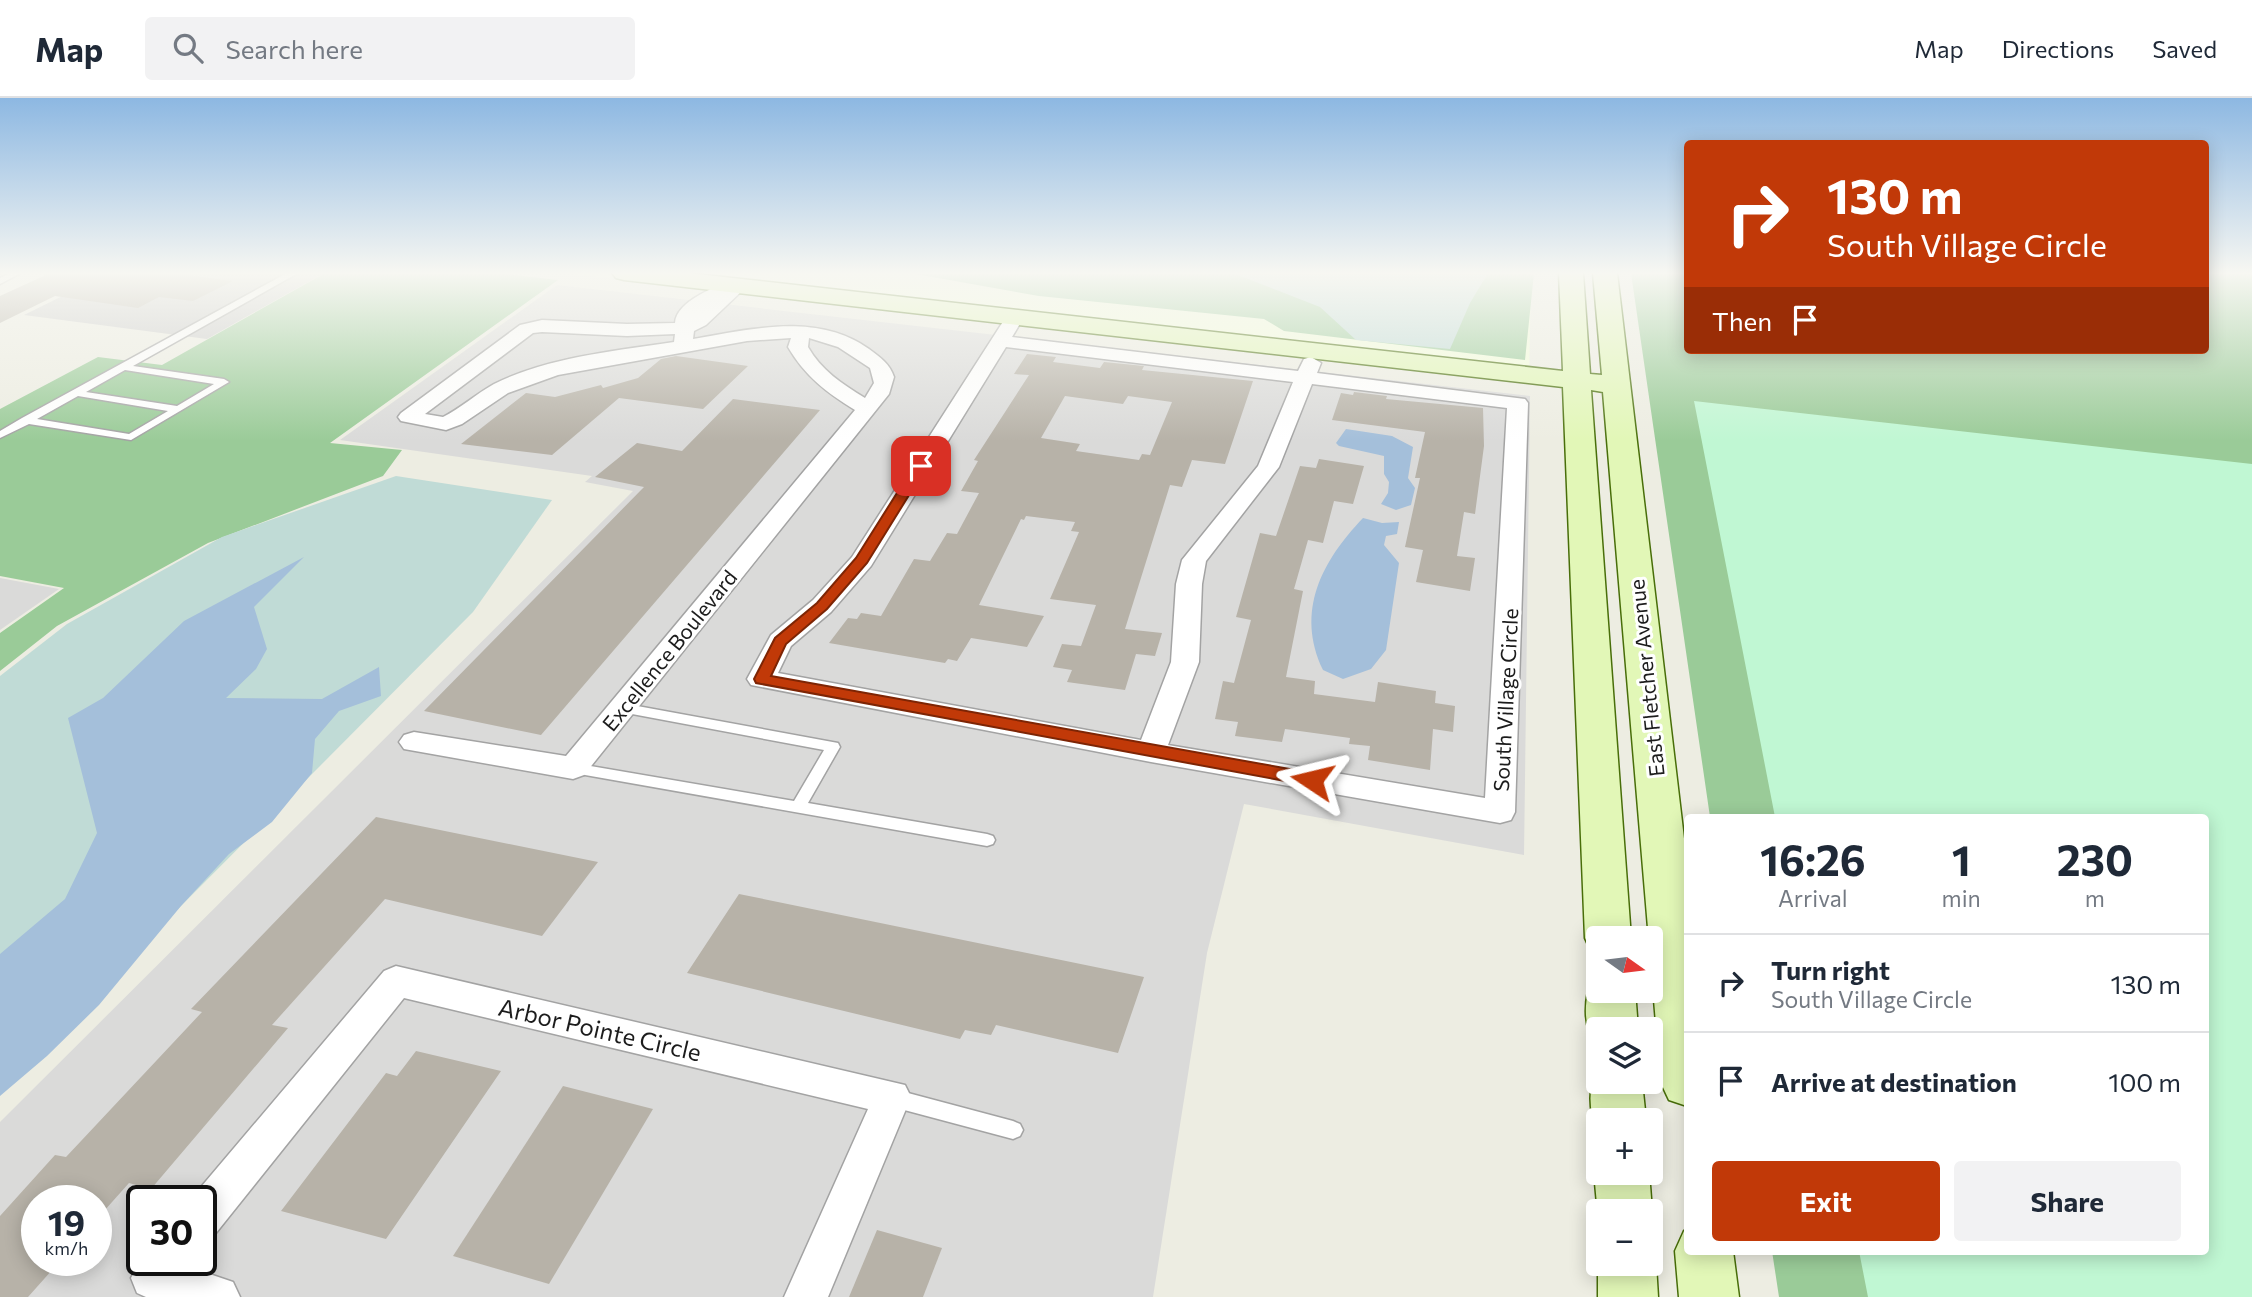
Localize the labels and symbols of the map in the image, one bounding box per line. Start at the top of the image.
pin [891,436,951,496]
street label: Excellence Boulevard [596,565,742,735]
street label: East Fletcher Avenue [1623,578,1669,778]
street label: South Village Circle [1488,608,1522,792]
position arrow [1275,743,1349,817]
north arrow [1586,926,1662,1003]
street label: Arbor Pointe Circle [496,992,704,1066]
speed limit sign: 30 [126,1185,217,1276]

